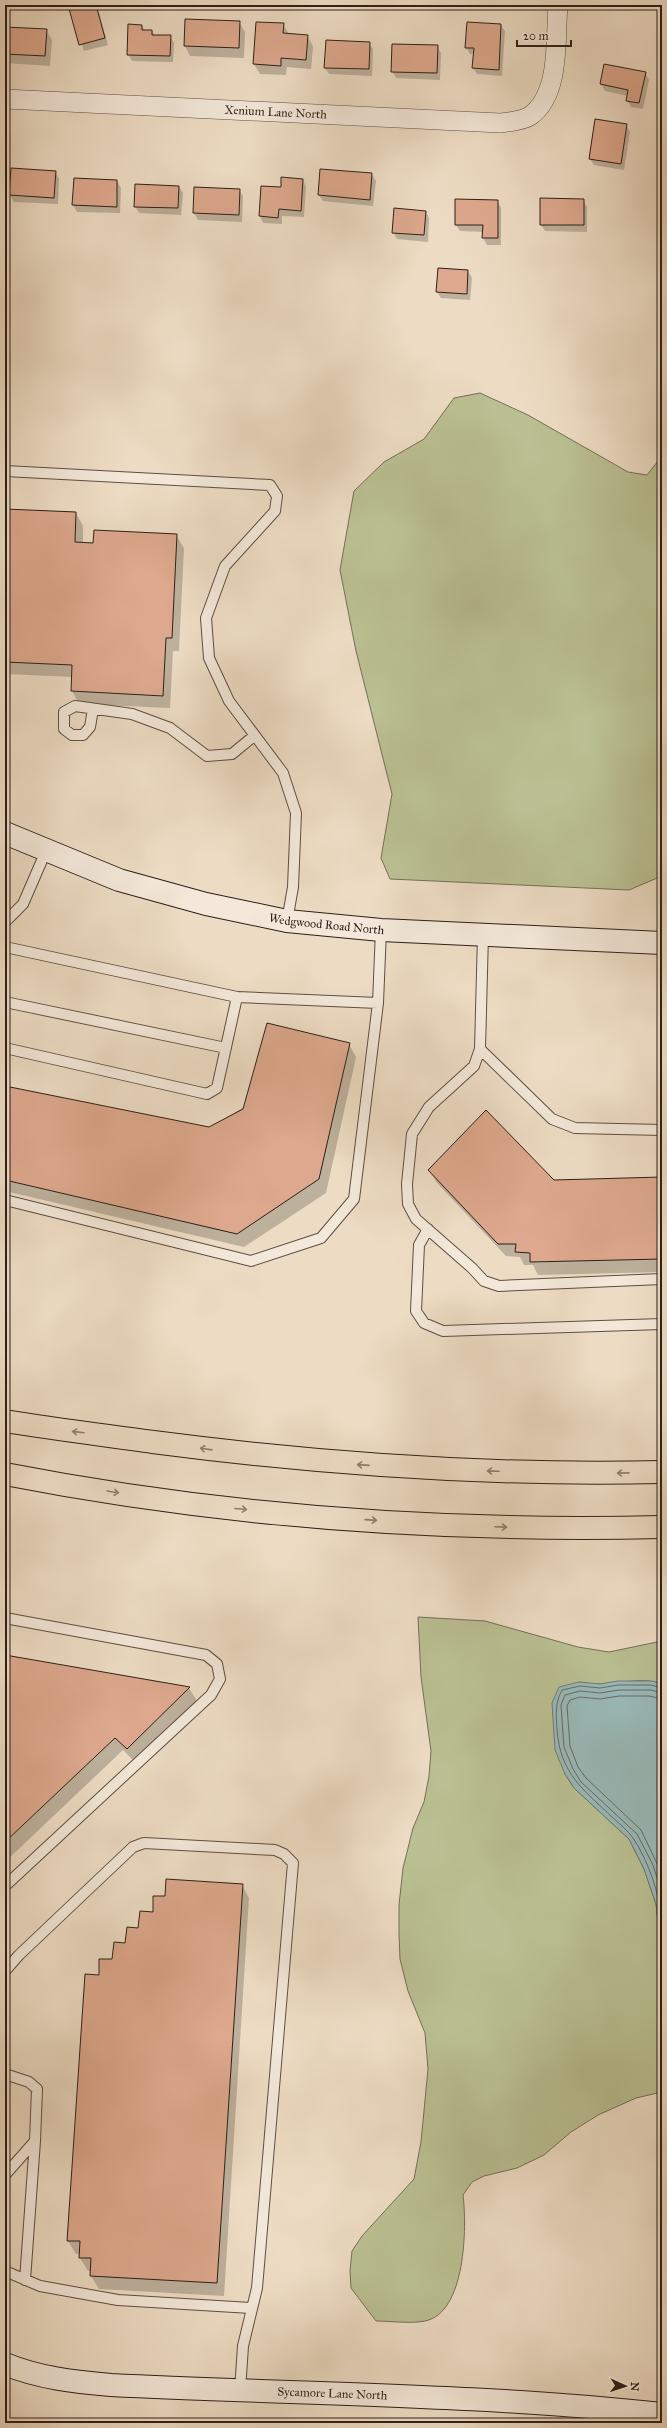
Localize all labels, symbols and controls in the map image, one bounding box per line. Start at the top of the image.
scale bar [517,22,571,48]
text: 20 m [523,29,549,43]
street label: Xenium Lane North [224,103,327,122]
street label: Wedgwood Road North [268,910,385,937]
one-way arrow [71,1428,84,1436]
one-way arrow [200,1445,213,1453]
one-way arrow [357,1461,370,1468]
one-way arrow [487,1467,500,1475]
one-way arrow [617,1469,630,1476]
one-way arrow [106,1488,119,1496]
one-way arrow [234,1505,247,1512]
one-way arrow [364,1517,377,1524]
one-way arrow [494,1523,507,1531]
north arrow [605,2366,645,2406]
text: N [628,2381,641,2392]
street label: Sycamore Lane North [277,2384,388,2402]

